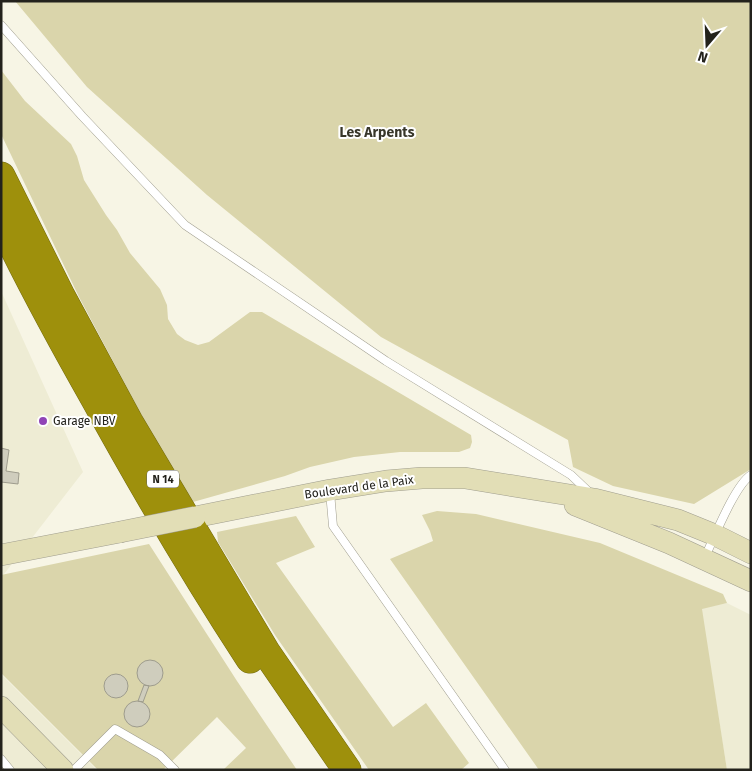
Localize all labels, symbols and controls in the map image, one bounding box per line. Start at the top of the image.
north arrow [682,20,732,70]
text: N [696,47,710,66]
district label: Les Arpents [340,124,415,141]
place label: Garage NBV [53,414,116,428]
marker: Garage NBV [37,415,49,427]
road number: N 14 [147,470,179,488]
street label: Boulevard de la Paix [303,472,415,502]

